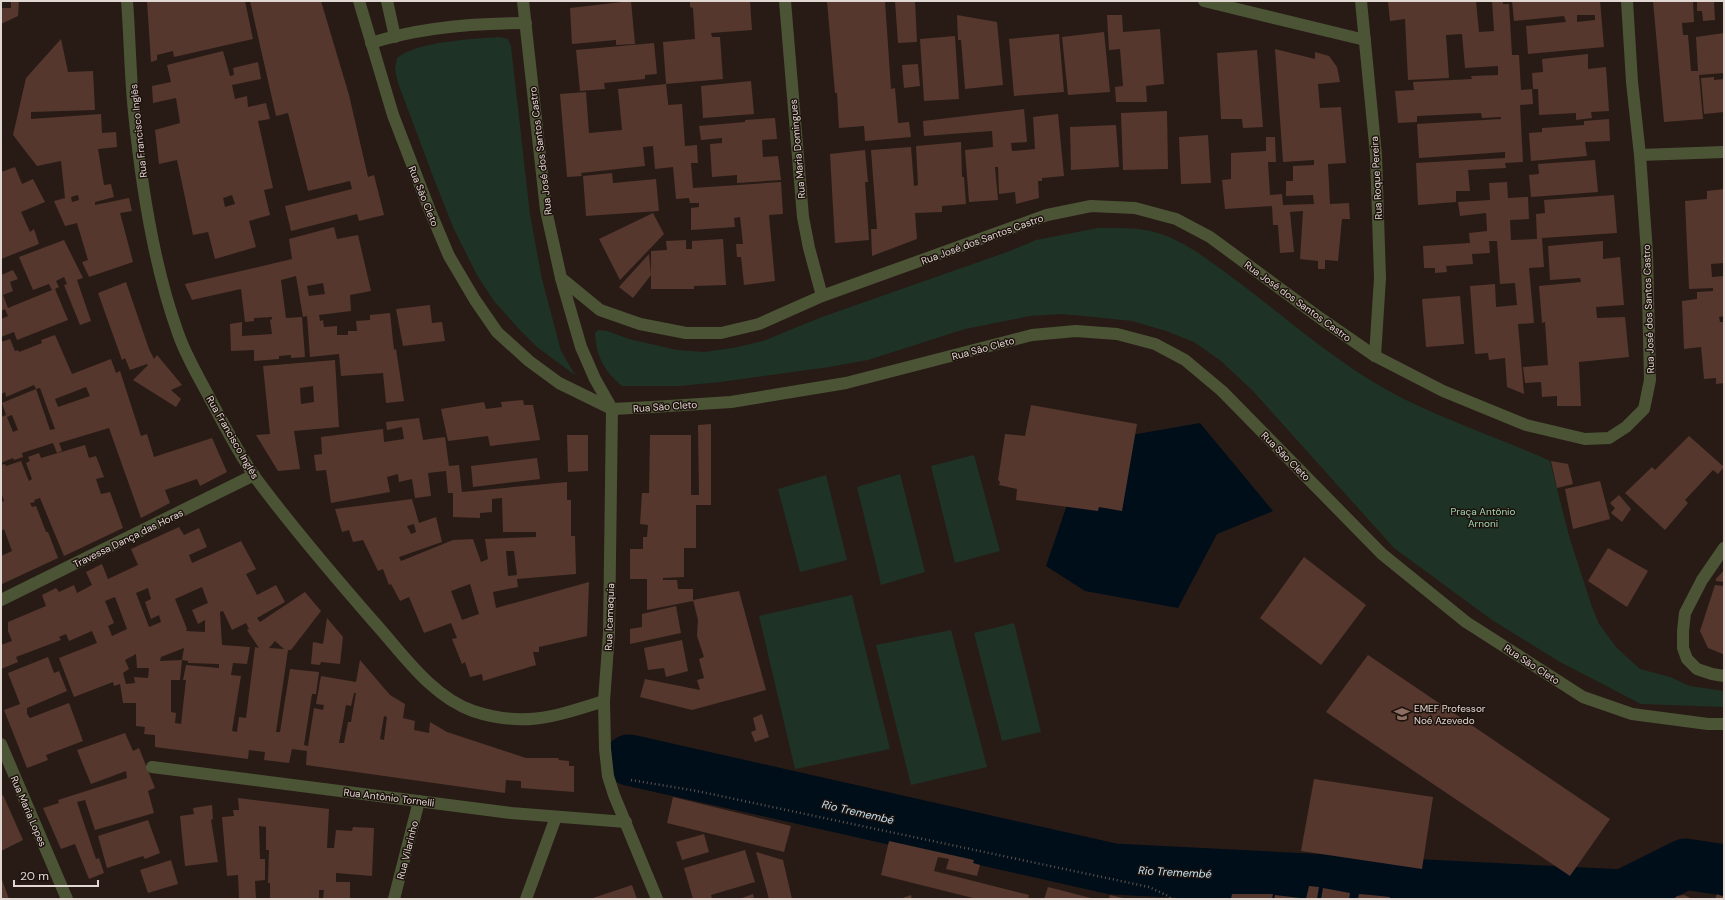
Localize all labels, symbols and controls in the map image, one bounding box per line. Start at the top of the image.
street label: Rua Francisco Inglês [127,84,150,178]
street label: Rua José dos Santos Castro [526,86,555,216]
street label: Rua Maria Domingues [787,99,808,199]
street label: Rua Roque Pereira [1368,136,1385,220]
street label: Rua São Cleto [405,164,442,228]
street label: Rua José dos Santos Castro [919,211,1045,268]
street label: Rua José dos Santos Castro [1640,244,1657,374]
street label: Rua José dos Santos Castro [1242,258,1354,345]
street label: Rua São Cleto [950,334,1016,363]
street label: Rua Francisco Inglês [203,393,262,481]
street label: Rua São Cleto [633,398,698,415]
street label: Rua São Cleto [1258,429,1313,484]
park label: Praça Antônio Arnoni [1451,505,1516,530]
street label: Travessa Dança das Horas [71,506,185,571]
street label: Rua Icamaquia [602,583,617,651]
street label: Rua São Cleto [1501,641,1562,687]
place label: EMEF Professor Noé Azevedo [1414,702,1486,727]
school or university icon: EMEF Professor Noé Azevedo [1393,705,1411,723]
street label: Rua Maria Lopes [8,774,49,849]
street label: Rua Antônio Tornelli [343,785,435,810]
water label: Rio Tremembé [821,797,895,827]
street label: Rua Vilarinho [394,819,421,881]
scale bar [14,862,98,888]
water label: Rio Tremembé [1138,863,1212,881]
text: 20 m [20,868,49,884]

